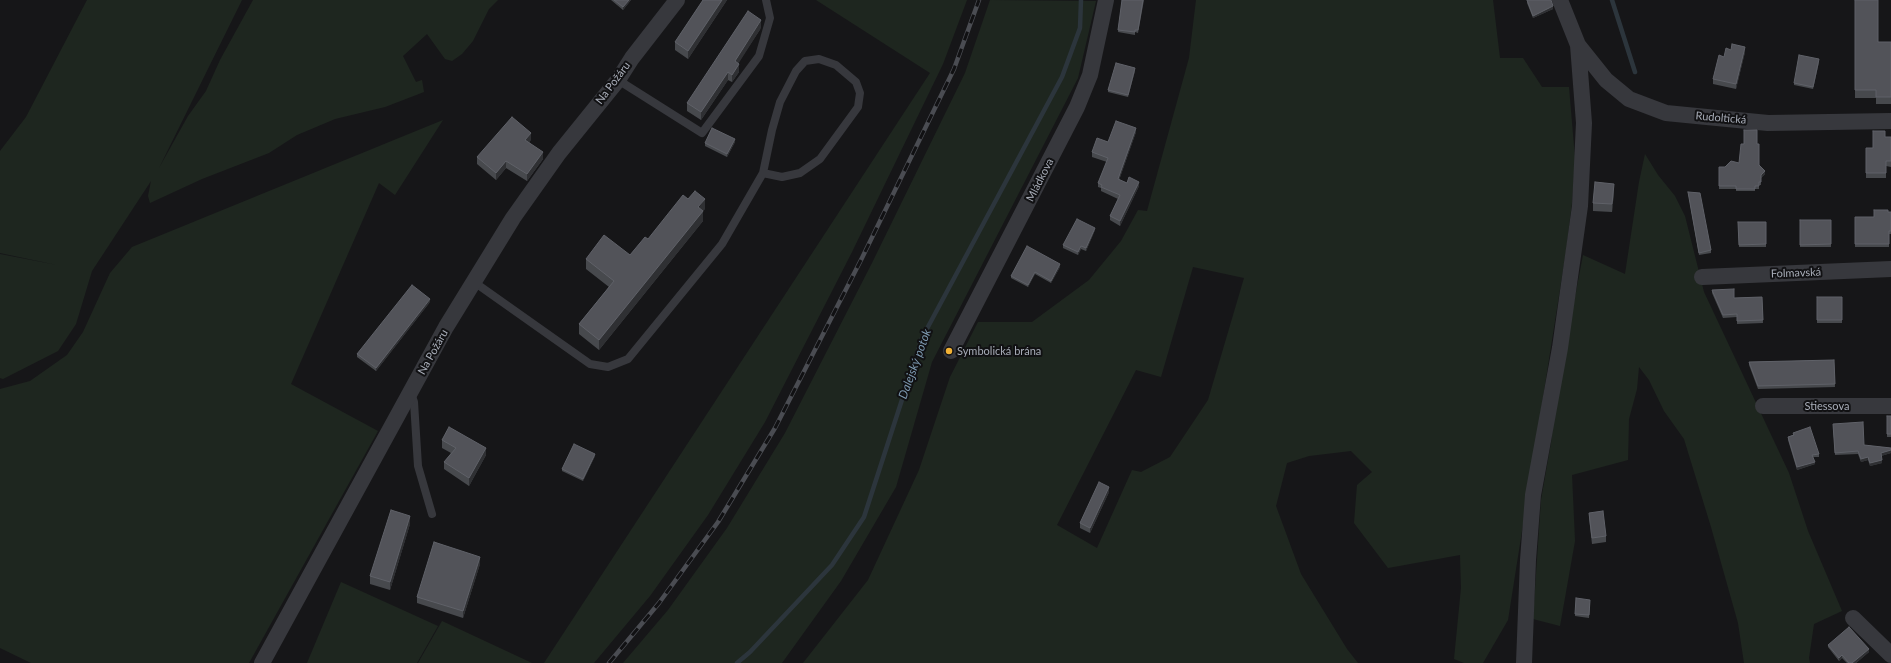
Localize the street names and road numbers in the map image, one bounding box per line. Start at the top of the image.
street label: Na Požáru [593,59,633,107]
street label: Rudoltická [1695,109,1747,127]
street label: Mládkova [1024,156,1056,204]
street label: Folmavská [1771,266,1821,280]
street label: Na Požáru [415,327,451,377]
street label: Stiessova [1805,399,1849,413]

